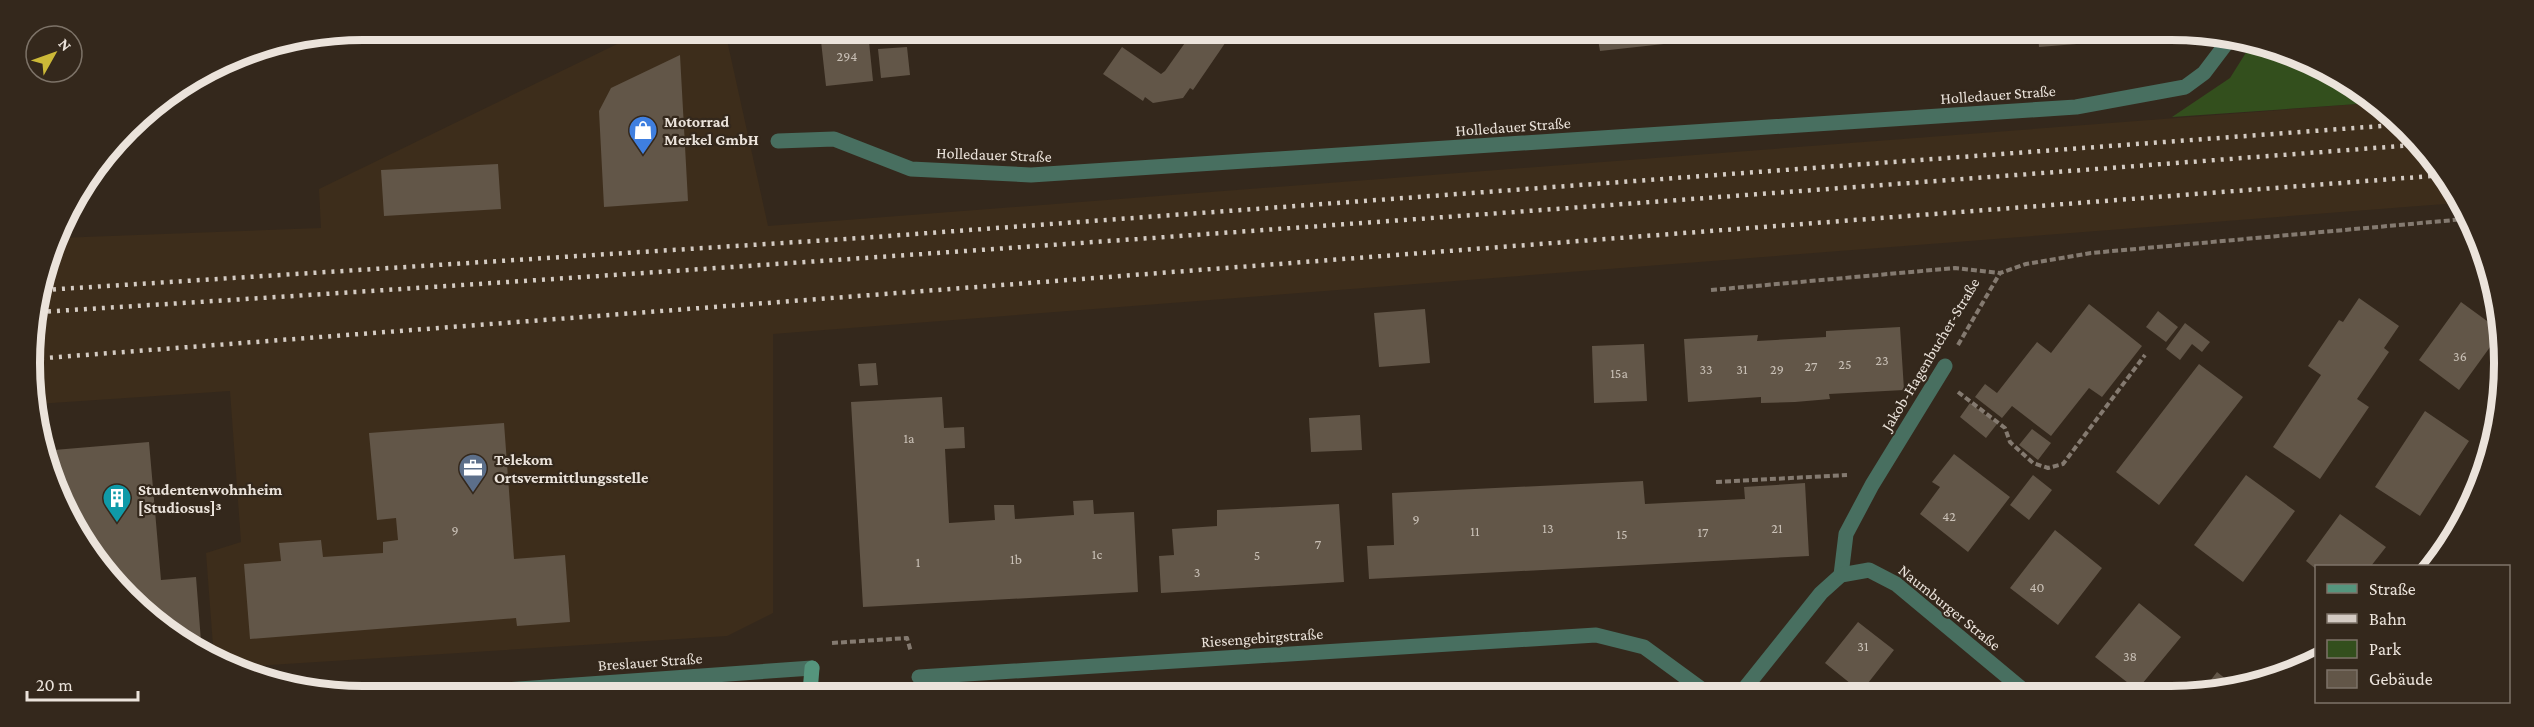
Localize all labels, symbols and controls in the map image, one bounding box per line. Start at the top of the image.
north arrow [24,24,84,84]
text: N [55,35,75,54]
house number: 294 [837,48,857,64]
street label: Holledauer Straße [1940,82,2056,107]
place label: Motorrad Merkel GmbH [664,113,759,148]
shop icon: Motorrad Merkel GmbH [627,114,659,156]
street label: Holledauer Straße [1455,114,1571,139]
street label: Holledauer Straße [936,144,1052,165]
street label: Jakob-Hagenbucher-Straße [1877,275,1984,436]
house number: 36 [2453,348,2467,364]
house number: 23 [1875,352,1889,368]
house number: 25 [1838,356,1852,372]
house number: 27 [1805,358,1818,374]
house number: 33 [1699,361,1713,377]
house number: 31 [1736,361,1748,377]
house number: 29 [1770,361,1784,377]
house number: 15a [1610,365,1628,381]
house number: 1a [903,430,915,446]
place label: Telekom Ortsvermittlungsstelle [494,451,649,486]
office icon: Telekom Ortsvermittlungsstelle [457,452,489,494]
place label: Studentenwohnheim [Studiosus]³ [138,481,283,516]
building icon: Studentenwohnheim [Studiosus]³ [101,482,133,524]
house number: 42 [1942,508,1956,524]
house number: 9 [1412,511,1420,527]
house number: 13 [1542,520,1554,536]
house number: 21 [1771,520,1783,536]
house number: 9 [451,522,459,538]
house number: 11 [1470,523,1480,539]
house number: 17 [1697,524,1709,540]
house number: 15 [1616,526,1628,542]
house number: 7 [1315,536,1322,552]
house number: 1c [1092,546,1102,562]
house number: 5 [1254,547,1260,563]
house number: 1b [1010,551,1022,567]
house number: 1 [916,554,921,570]
street label: Naumburger Straße [1895,561,2004,654]
house number: 3 [1194,564,1200,580]
legend [2315,565,2510,703]
house number: 40 [2029,579,2045,595]
text: Straße [2369,579,2416,599]
text: Bahn [2369,609,2407,629]
street label: Riesengebirgstraße [1200,625,1324,651]
house number: 31 [1857,638,1869,654]
text: Park [2369,639,2401,659]
house number: 38 [2123,648,2137,664]
street label: Breslauer Straße [597,649,703,674]
scale bar [27,664,138,702]
text: Gebäude [2369,669,2433,689]
text: 20 m [36,675,73,695]

